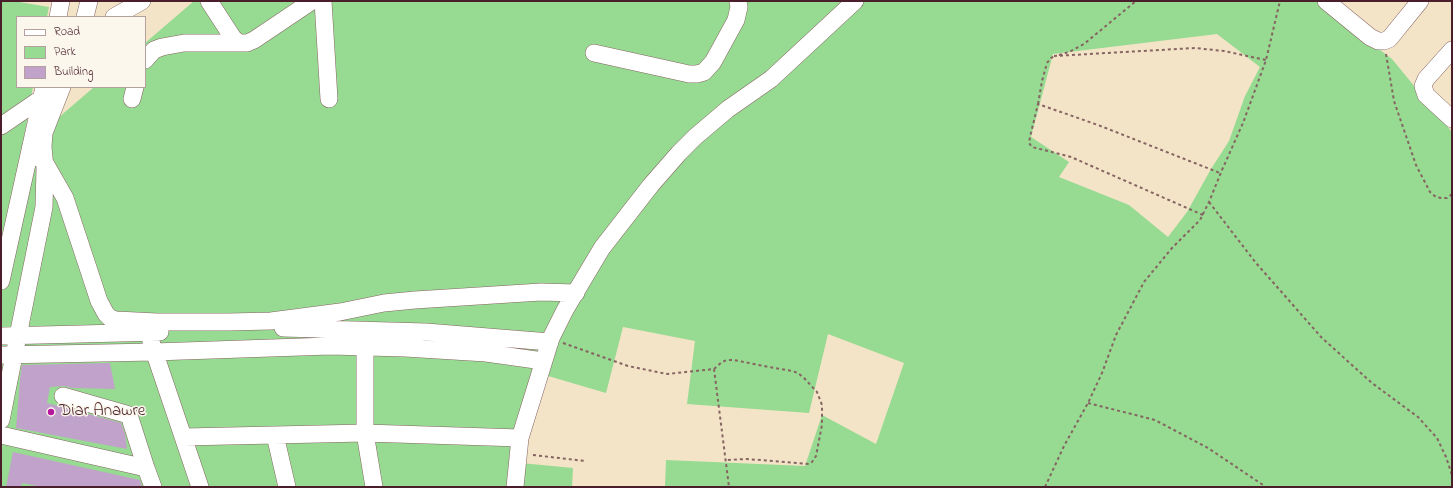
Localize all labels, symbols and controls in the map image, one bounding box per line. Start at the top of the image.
legend [16,16,146,88]
text: Road [54,23,80,41]
text: Park [54,43,76,61]
text: Building [54,63,93,81]
place label: Diar Anawre [59,402,145,422]
marker: Diar Anawre [46,407,56,417]

